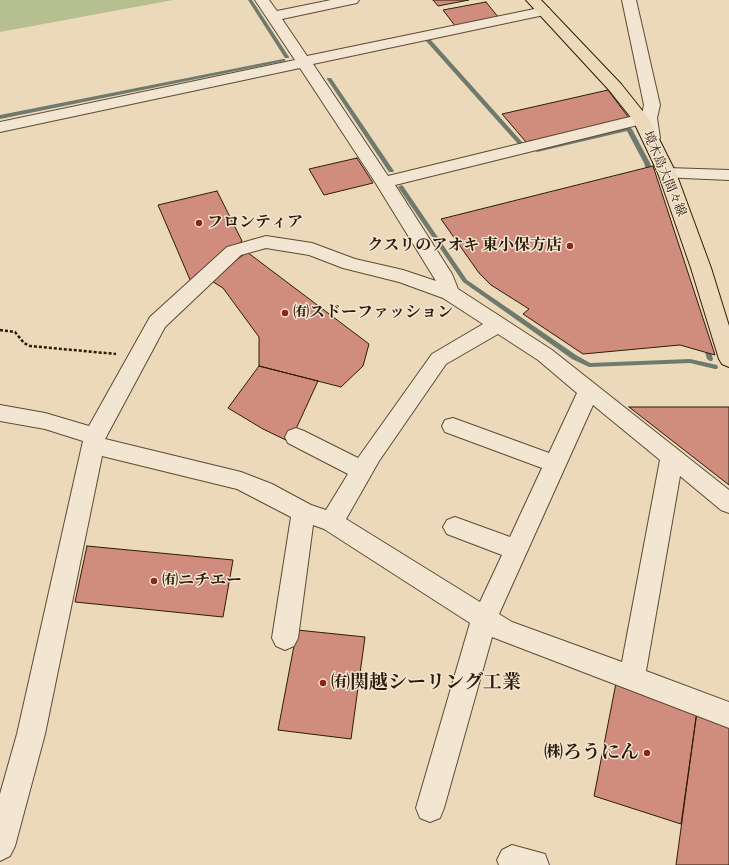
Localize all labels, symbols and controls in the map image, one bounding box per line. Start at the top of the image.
street label: 境木島大間々線 [639,129,689,219]
place label: フロンティア [207,213,303,233]
marker: フロンティア [194,218,204,228]
place label: クスリのアオキ 東小保方店 [367,236,562,256]
marker: クスリのアオキ 東小保方店 [565,241,575,251]
place label: ㈲スドーファッション [293,303,453,323]
marker: ㈲スドーファッション [280,308,290,318]
place label: ㈲ニチエー [162,571,242,591]
marker: ㈲ニチエー [149,576,159,586]
place label: ㈲関越シーリング工業 [331,672,521,694]
marker: ㈲関越シーリング工業 [318,678,328,688]
place label: ㈱ろうにん [544,742,639,764]
marker: ㈱ろうにん [642,748,652,758]

